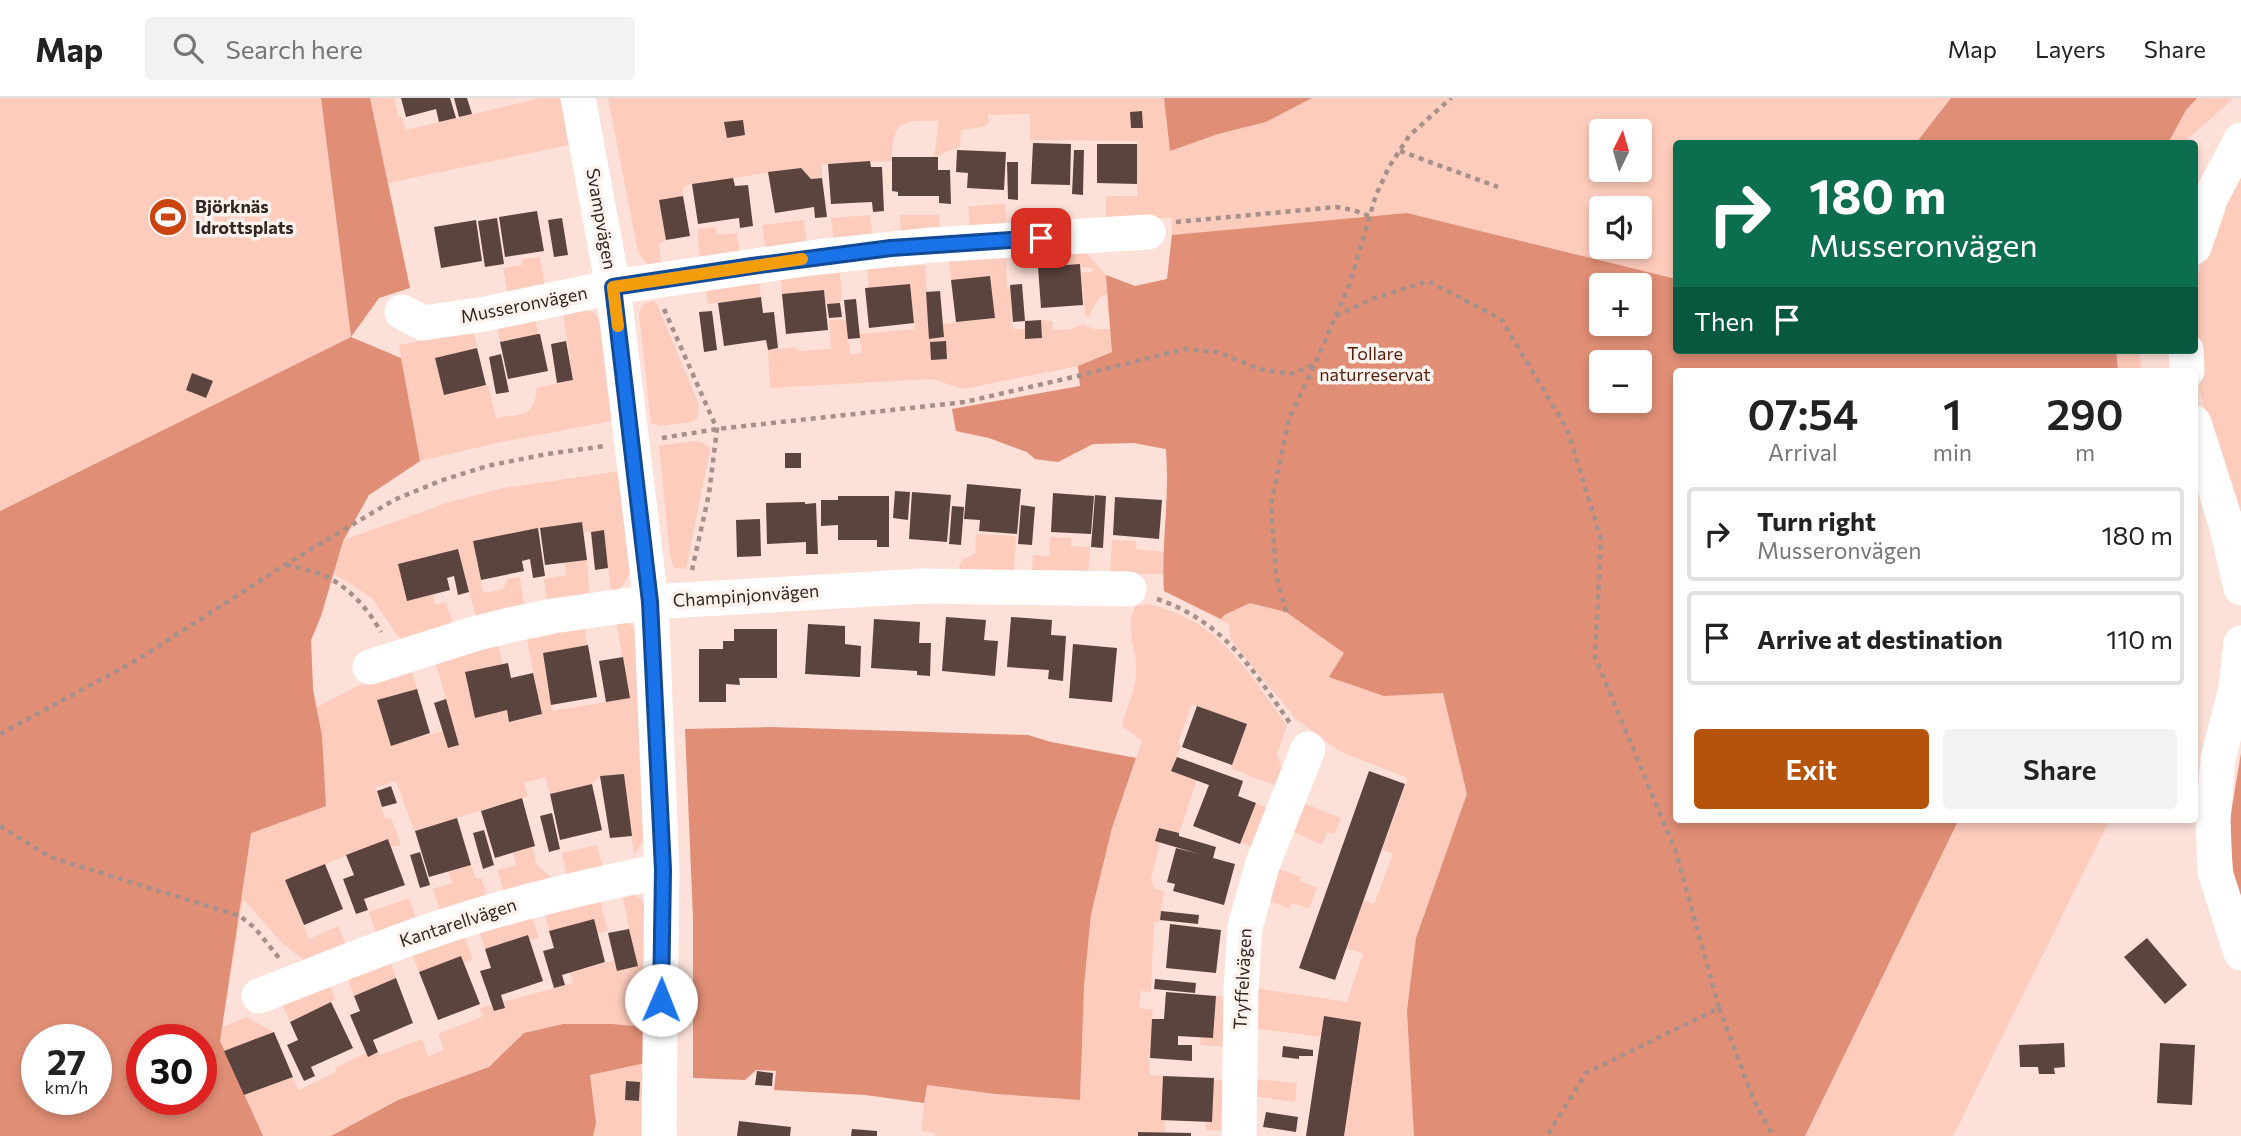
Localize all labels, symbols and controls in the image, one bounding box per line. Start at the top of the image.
search box [145,17,635,80]
text: Map [35,28,103,69]
icon: search [169,29,207,67]
text: Search here [225,33,363,64]
text: Map [1948,34,1997,63]
text: Layers [2035,34,2106,63]
text: Share [2144,34,2206,63]
north arrow [1589,119,1652,182]
map controls [1589,119,1652,413]
text: 180 m [1809,164,1946,224]
street label: Svampvägen [582,166,622,271]
icon: right [1694,168,1785,259]
place label: Björknäs Idrottsplats [195,195,294,238]
sports icon: Björknäs Idrottsplats [147,196,189,238]
button: sound [1589,196,1652,259]
pin [1011,208,1071,268]
icon: arrive [1022,219,1060,257]
text: Musseronvägen [1809,224,2038,264]
button: + [1589,273,1652,336]
street label: Musseronvägen [459,281,589,327]
icon: arrive [1768,301,1806,339]
text: Then [1694,305,1754,336]
park label: Tollare naturreservat [1319,342,1431,385]
button: − [1589,350,1652,413]
text: 07:54 [1747,387,1858,439]
text: 1 [1943,387,1962,439]
text: 290 [2046,387,2123,439]
text: Arrival [1768,438,1838,466]
text: min [1933,438,1972,466]
text: m [2075,438,2095,466]
text: Turn right [1757,505,1876,536]
icon: right [1698,515,1736,553]
text: 180 m [2101,519,2173,550]
text: Musseronvägen [1757,536,1921,564]
street label: Champinjonvägen [672,579,820,611]
icon: arrive [1698,619,1736,657]
text: Arrive at destination [1757,623,2003,654]
text: 110 m [2106,623,2173,654]
button: Exit [1694,729,1929,809]
button: Share [1943,729,2177,809]
street label: Kantarellvägen [396,893,519,951]
street label: Tryffelvägen [1228,928,1256,1030]
position arrow [624,963,698,1037]
speed limit sign: 30 [126,1024,217,1115]
text: 27 [47,1039,86,1082]
text: km/h [45,1076,88,1098]

